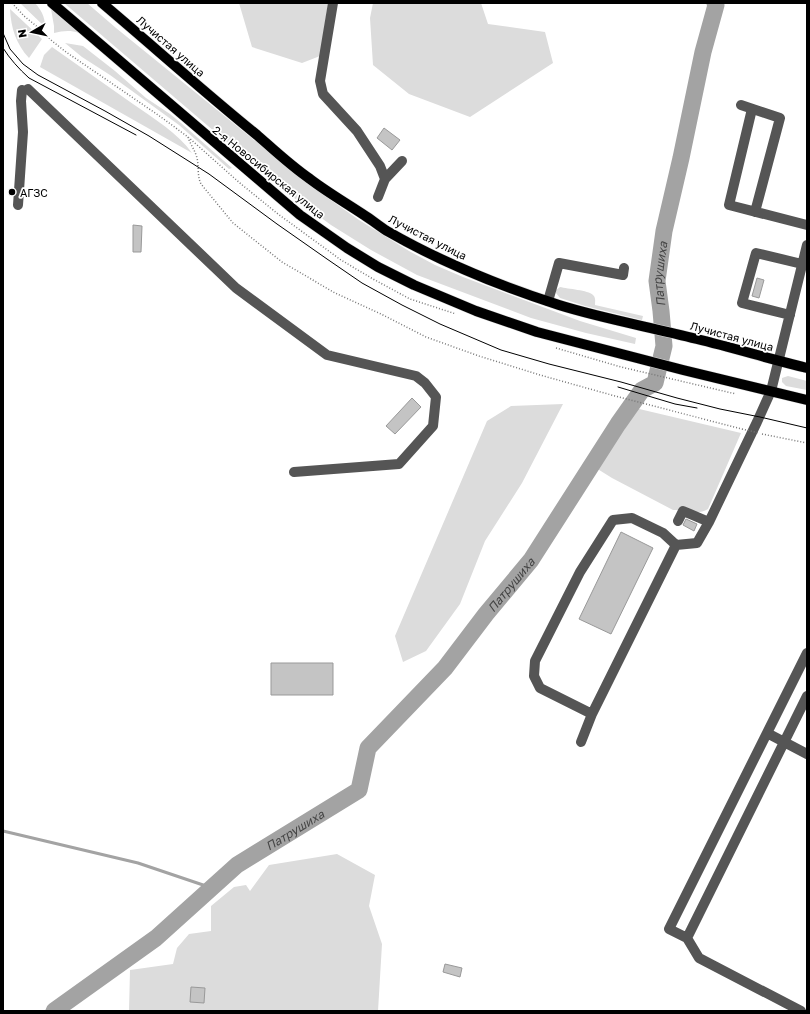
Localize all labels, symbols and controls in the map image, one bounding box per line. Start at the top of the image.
north arrow [12,12,52,52]
street label: Лучистая улица [134,13,208,79]
text: N [15,28,29,39]
street label: 2-я Новосибирская улица [211,123,327,221]
place label: АГЗС [20,186,48,199]
marker: АГЗС [7,187,17,197]
street label: Лучистая улица [387,212,469,262]
water label: Патрушиха [649,239,670,308]
street label: Лучистая улица [689,319,775,353]
water label: Патрушиха [484,553,538,614]
water label: Патрушиха [263,805,328,853]

